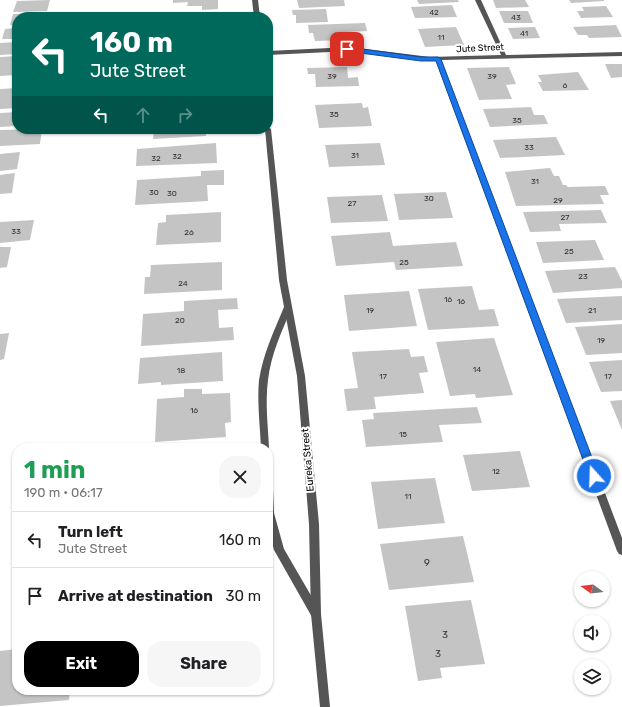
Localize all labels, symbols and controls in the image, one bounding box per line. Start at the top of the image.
house number: 42 [429,8,439,17]
house number: 43 [511,13,521,22]
text: 160 m [90,26,173,59]
icon: left [24,28,76,80]
house number: 41 [520,29,528,38]
pin [330,32,364,66]
house number: 11 [438,33,444,42]
icon: arrive [336,38,358,60]
street label: Jute Street [456,42,505,54]
text: Jute Street [90,60,186,82]
house number: 39 [327,72,337,81]
house number: 39 [487,72,497,81]
house number: 6 [563,81,568,90]
icon: left [90,104,112,126]
icon: ahead [132,104,154,126]
icon: right [174,104,196,126]
house number: 35 [329,110,339,119]
house number: 35 [512,116,522,125]
house number: 33 [524,143,534,152]
house number: 31 [351,151,359,160]
house number: 32 [172,152,182,161]
house number: 32 [151,154,161,163]
house number: 31 [531,177,539,186]
house number: 30 [149,188,159,197]
house number: 30 [167,189,177,198]
house number: 30 [424,194,434,203]
house number: 29 [553,196,563,205]
house number: 27 [348,199,356,208]
house number: 27 [561,213,569,222]
house number: 33 [11,227,21,236]
house number: 26 [184,228,194,237]
house number: 25 [564,247,574,256]
house number: 25 [399,258,409,267]
house number: 23 [578,272,588,281]
house number: 24 [178,279,188,288]
house number: 16 [444,295,452,304]
house number: 16 [457,297,465,306]
house number: 19 [366,306,374,315]
house number: 21 [588,306,596,315]
house number: 20 [175,316,185,325]
house number: 19 [597,336,605,345]
house number: 14 [473,365,481,374]
house number: 18 [177,366,185,375]
house number: 17 [379,372,387,381]
house number: 17 [604,372,612,381]
house number: 16 [190,406,198,415]
street label: Eureka Street [299,428,317,492]
house number: 15 [399,430,407,439]
position arrow [573,455,615,497]
text: 1 min [24,456,85,484]
button: close [219,456,261,498]
house number: 12 [492,467,500,476]
text: 190 m · 06:17 [24,485,103,500]
house number: 11 [405,492,411,501]
text: Turn left [58,523,123,541]
icon: left [24,529,46,551]
text: 160 m [219,531,261,549]
text: Jute Street [58,541,127,556]
house number: 9 [424,557,430,569]
north arrow [574,571,610,607]
map controls [574,571,610,695]
icon: arrive [24,585,46,607]
text: Arrive at destination [58,587,213,605]
text: 30 m [225,587,261,605]
button: sound [574,615,610,651]
house number: 3 [442,629,448,641]
button: Exit [24,641,139,687]
button: Share [147,641,261,687]
house number: 3 [435,648,441,660]
button: layers [574,659,610,695]

